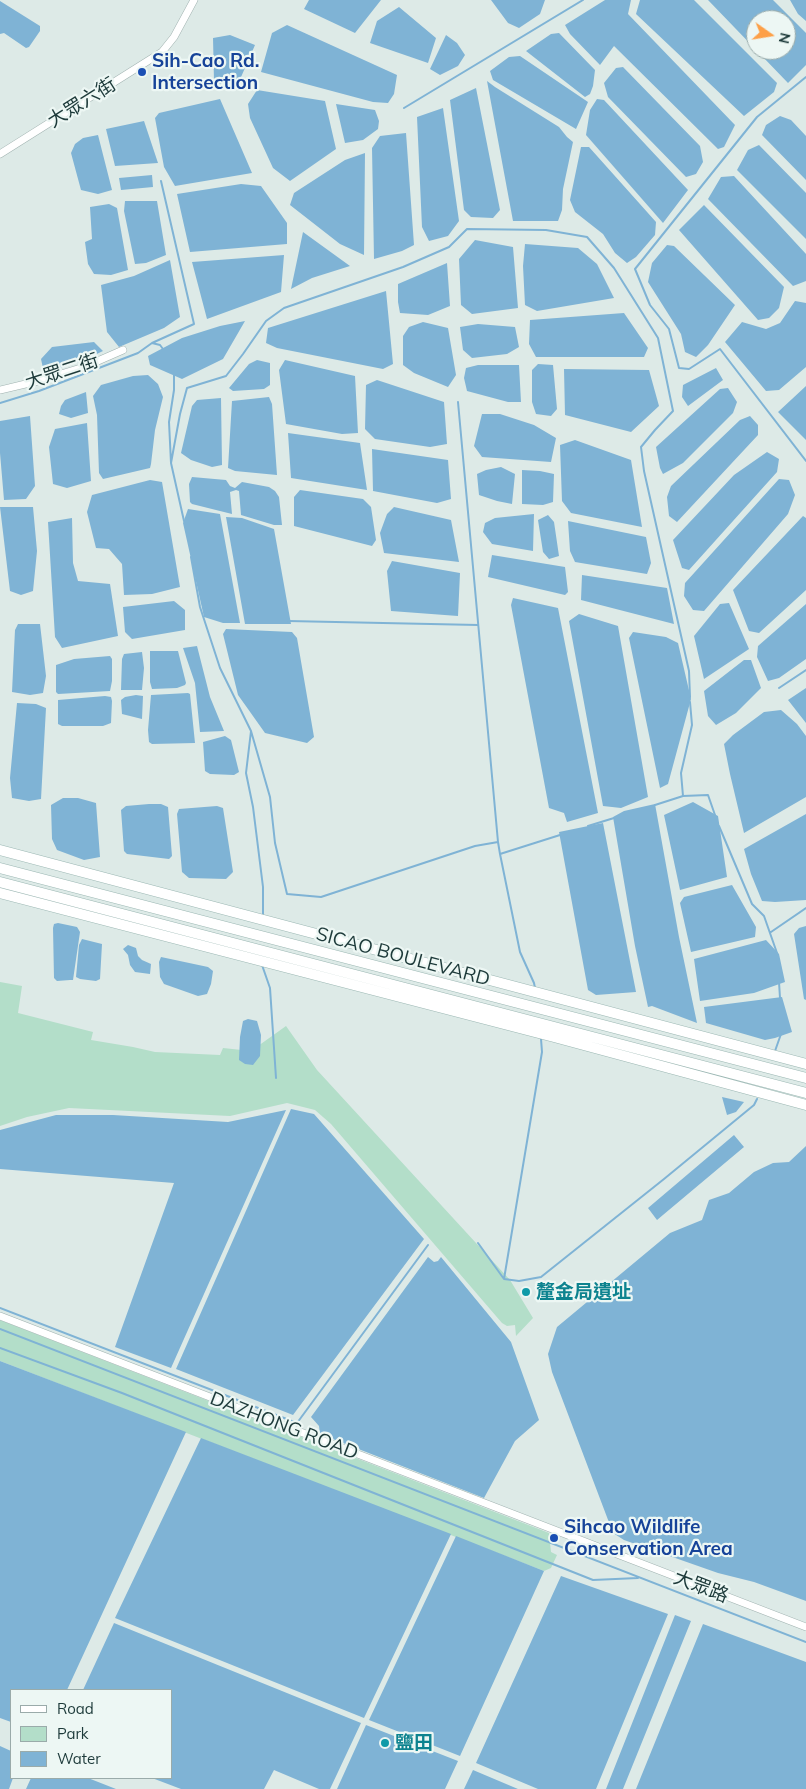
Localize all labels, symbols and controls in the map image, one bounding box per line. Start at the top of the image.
north arrow [746,10,796,60]
text: N [775,31,795,45]
place label: Sih-Cao Rd. Intersection [152,50,259,94]
marker: Sih-Cao Rd. Intersection [136,66,148,78]
street label: 大眾六街 [44,73,120,133]
street label: 大眾二街 [22,349,102,395]
street label: SICAO BOULEVARD [314,923,492,991]
place label: 釐金局遺址 [536,1281,631,1303]
marker: 釐金局遺址 [520,1286,532,1298]
street label: DAZHONG ROAD [207,1387,361,1465]
place label: Sihcao Wildlife Conservation Area [564,1516,733,1560]
marker: Sihcao Wildlife Conservation Area [548,1532,560,1544]
street label: 大眾路 [670,1566,732,1608]
legend [10,1689,172,1779]
text: Road [57,1699,94,1718]
text: Park [57,1724,89,1743]
place label: 鹽田 [395,1732,433,1754]
marker: 鹽田 [379,1737,391,1749]
text: Water [57,1749,101,1768]

